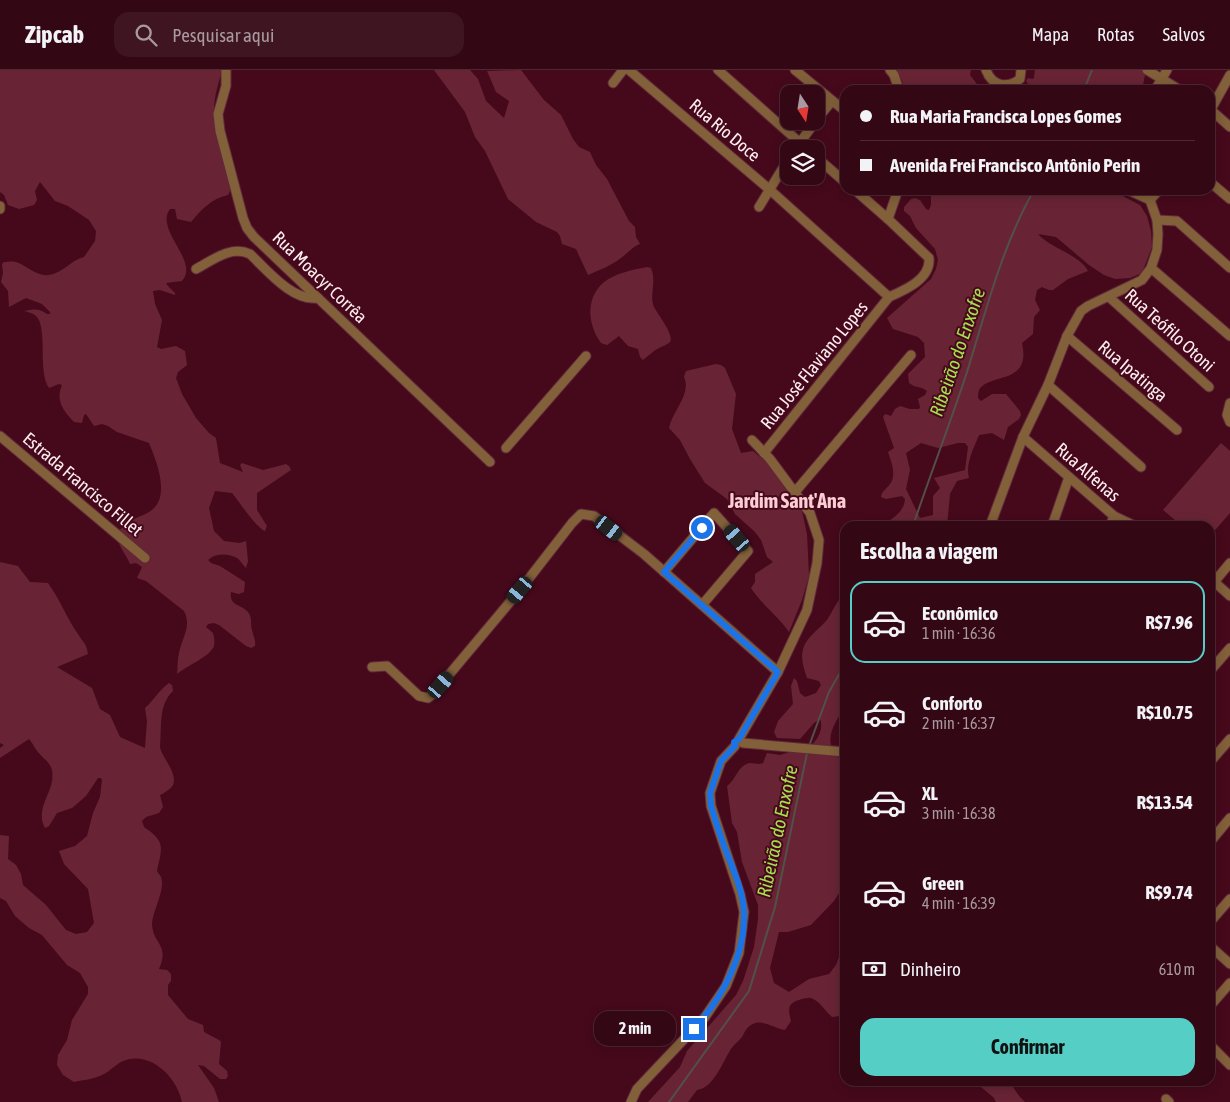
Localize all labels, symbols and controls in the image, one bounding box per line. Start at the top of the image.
search box [114,12,464,57]
text: Zipcab [25,21,84,48]
icon: search [132,21,160,49]
text: Pesquisar aqui [172,24,274,46]
text: Mapa [1032,24,1069,45]
text: Rotas [1097,24,1134,45]
text: Salvos [1162,24,1205,45]
north arrow [780,85,825,130]
map controls [780,85,825,185]
street label: Rua Rio Doce [685,94,765,166]
text: Rua Maria Francisca Lopes Gomes [890,105,1121,127]
button: layers [780,140,825,185]
text: Avenida Frei Francisco Antônio Perin [890,154,1140,176]
street label: Rua Moacyr Corrêa [268,227,372,327]
street label: Rua Teófilo Otoni [1121,284,1219,376]
water label: Ribeirão do Enxofre [925,285,989,419]
street label: Rua José Flaviano Lopes [756,297,872,433]
street label: Rua Ipatinga [1094,336,1172,406]
street label: Estrada Francisco Fillet [19,428,147,540]
street label: Rua Alfenas [1051,438,1125,506]
district label: Jardim Sant'Ana [727,489,846,512]
car [592,513,625,543]
route start [691,517,713,539]
car [721,522,752,554]
text: Escolha a viagem [860,538,998,564]
car [504,574,535,606]
icon: car [862,600,907,645]
text: Econômico [922,602,998,624]
text: R$7.96 [1145,611,1193,633]
text: 1 min · 16:36 [922,624,995,642]
car [425,669,456,701]
icon: car [862,690,907,735]
text: Conforto [922,692,983,714]
text: R$10.75 [1136,701,1193,723]
text: 2 min · 16:37 [922,714,995,732]
water label: Ribeirão do Enxofre [752,763,802,899]
icon: car [862,780,907,825]
text: XL [922,782,938,804]
text: R$13.54 [1136,791,1193,813]
text: 3 min · 16:38 [922,804,995,822]
icon: car [862,870,907,915]
text: Green [922,872,964,894]
text: R$9.74 [1145,881,1193,903]
text: 4 min · 16:39 [922,894,995,912]
icon: cash [860,955,888,983]
text: Dinheiro [900,958,961,980]
text: 610 m [1159,960,1195,978]
callout: 2 min [594,1012,676,1046]
route end [683,1018,705,1040]
button: Confirmar [860,1018,1195,1076]
text: 2 min [619,1019,651,1037]

